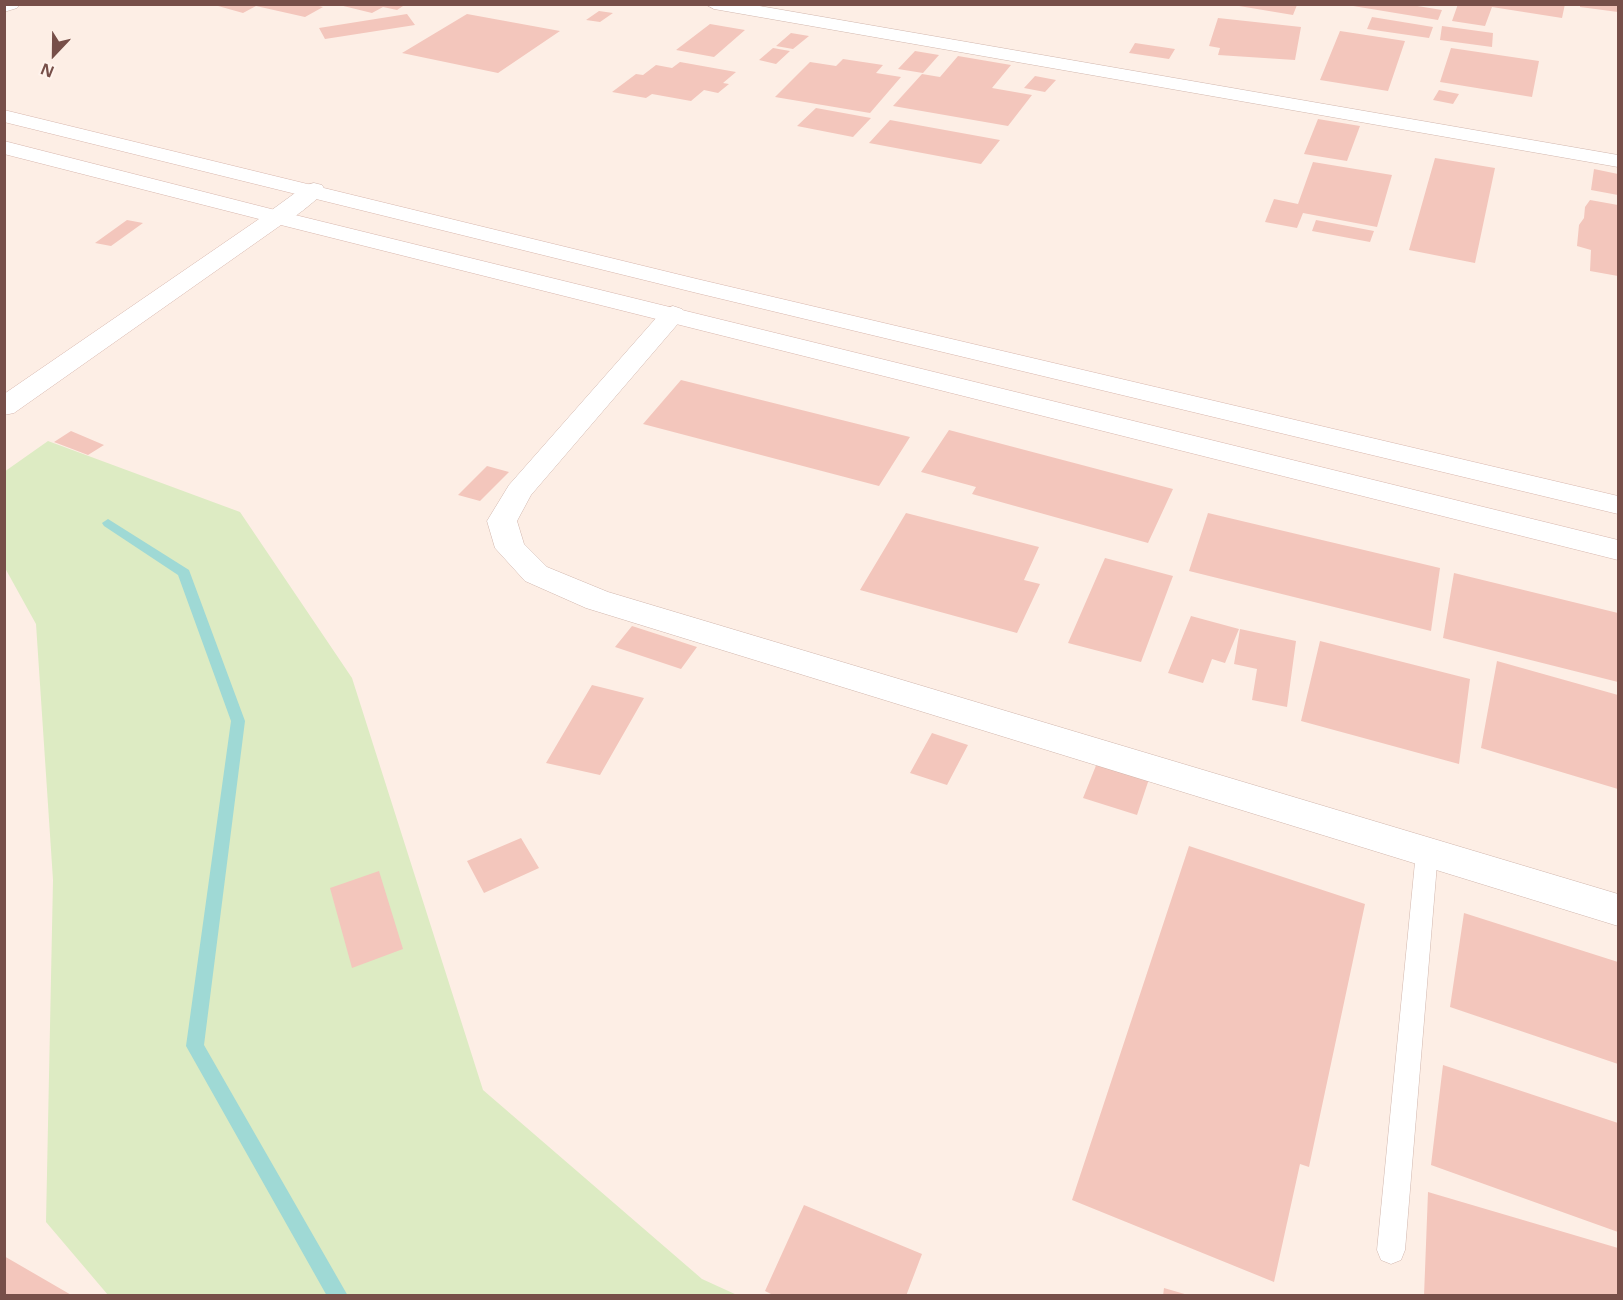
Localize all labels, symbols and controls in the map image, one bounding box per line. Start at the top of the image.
north arrow [24,24,84,84]
text: N [37,58,57,83]

